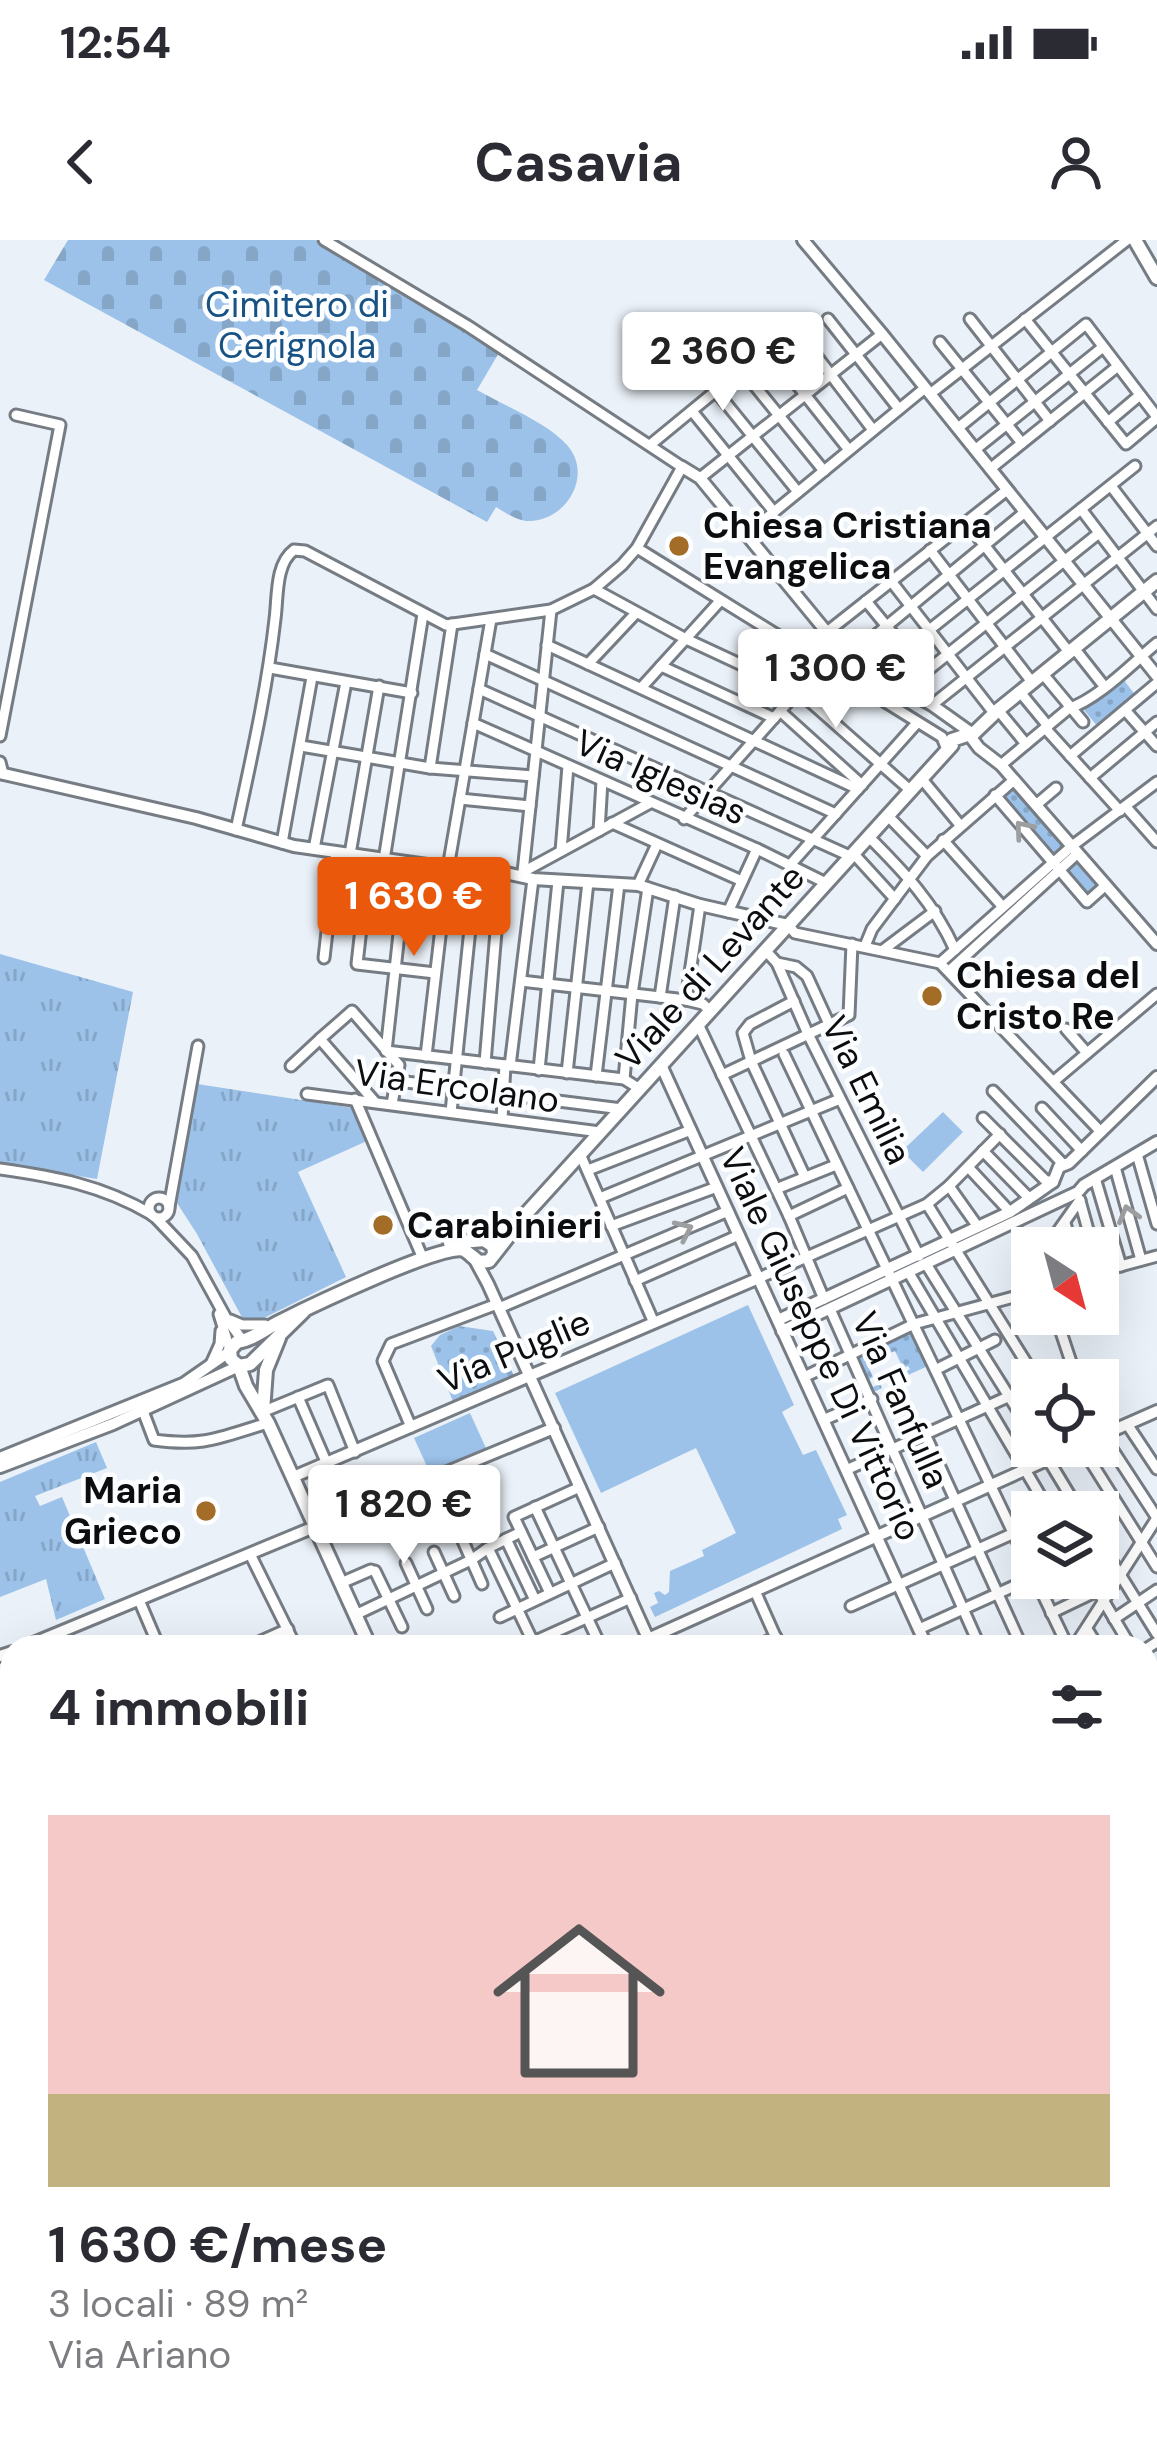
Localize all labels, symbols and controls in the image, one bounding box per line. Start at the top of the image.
text: 12:54 [60,13,171,72]
text: Casavia [474,127,683,198]
icon: back [48,129,114,195]
icon: person [1043,129,1109,195]
park label: Cimitero di Cerignola [205,281,389,369]
pin: 2 360 € [612,312,834,414]
text: 2 360 € [649,325,797,376]
place label: Chiesa Cristiana Evangelica [703,502,992,590]
marker: Chiesa Cristiana Evangelica [666,533,692,559]
pin: 1 300 € [725,629,947,731]
text: 1 300 € [765,642,907,693]
street label: Via Iglesias [568,718,754,836]
one-way arrow [1016,821,1038,843]
street label: Viale di Levante [605,854,815,1080]
pin: 1 630 € [303,857,525,959]
text: 1 630 € [344,870,484,921]
place label: Chiesa del Cristo Re [956,952,1140,1040]
marker: Chiesa del Cristo Re [919,983,945,1009]
street label: Via Emilia [811,1008,923,1172]
street label: Via Ercolano [352,1048,562,1124]
street label: Viale Giuseppe Di Vittorio [709,1140,933,1548]
place label: Carabinieri [407,1202,602,1249]
one-way arrow [1117,1204,1142,1225]
marker: Carabinieri [370,1212,396,1238]
one-way arrow [672,1220,694,1244]
north arrow [1011,1227,1119,1335]
map controls [1011,1227,1119,1599]
street label: Via Puglie [431,1298,597,1404]
street label: Via Fanfulla [841,1304,961,1496]
button: locate [1011,1359,1119,1467]
pin: 1 820 € [293,1465,515,1567]
place label: Maria Grieco [64,1467,182,1555]
text: 1 820 € [335,1478,473,1529]
button: layers [1011,1491,1119,1599]
marker: Maria Grieco [193,1498,219,1524]
text: 4 immobili [48,1674,309,1741]
icon: filters [1044,1674,1110,1740]
icon: home [471,1893,687,2109]
text: 1 630 €/mese [48,2211,387,2278]
text: 3 locali · 89 m² [48,2278,308,2329]
text: Via Ariano [48,2329,231,2380]

